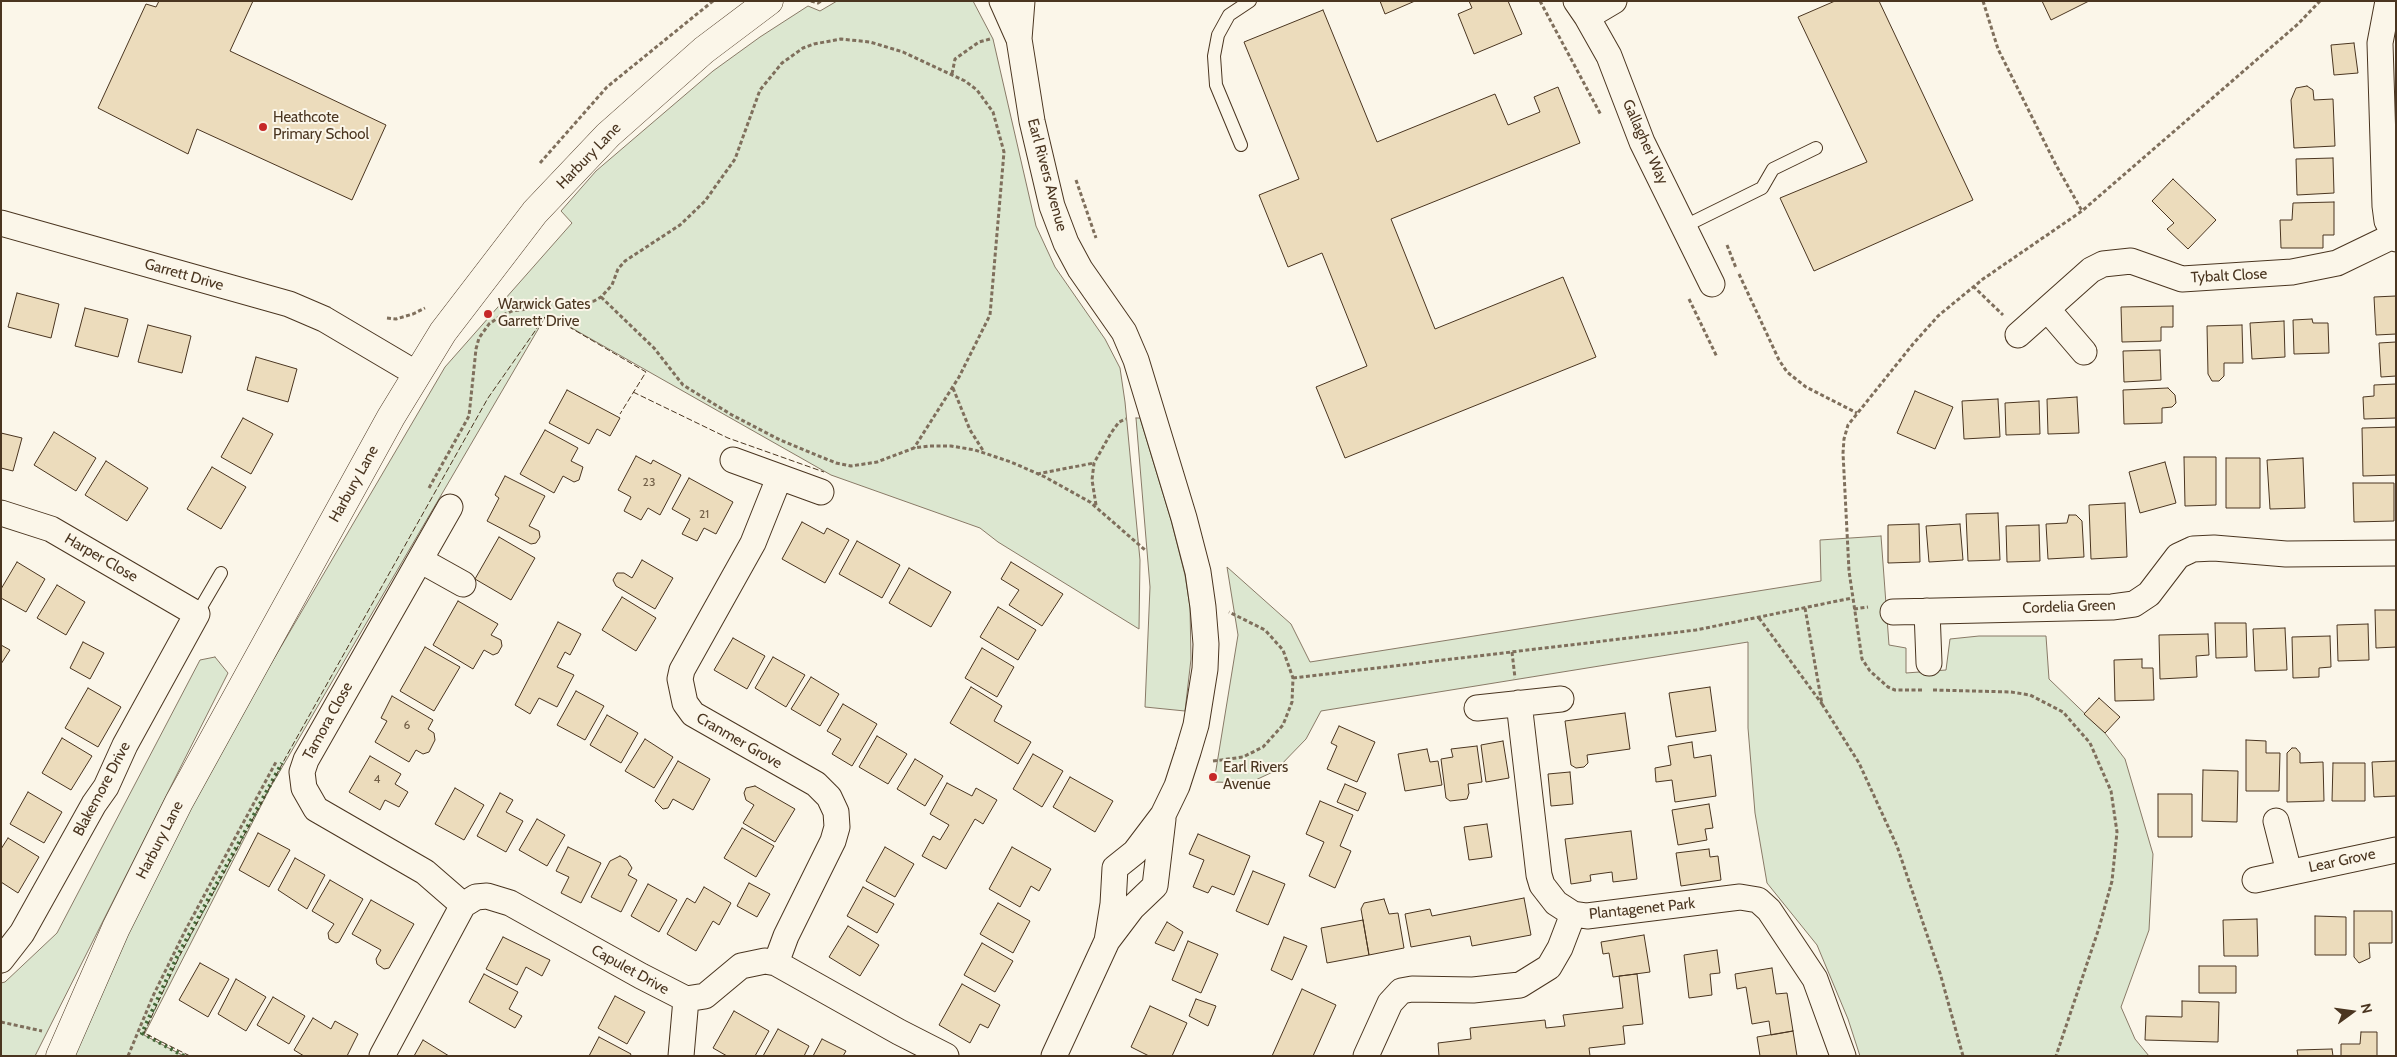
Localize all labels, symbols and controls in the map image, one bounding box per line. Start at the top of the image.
street label: Gallagher Way [1618,97,1672,187]
place label: Heathcote Primary School [273,109,369,144]
street label: Earl Rivers Avenue [1023,117,1071,233]
street label: Harbury Lane [553,119,625,193]
marker: Heathcote Primary School [257,121,269,133]
street label: Garrett Drive [142,255,226,295]
street label: Tybalt Close [2190,265,2268,287]
place label: Warwick Gates Garrett Drive [498,296,591,331]
marker: Warwick Gates Garrett Drive [482,308,494,320]
street label: Harbury Lane [326,442,382,526]
house number: 23 [643,475,655,489]
house number: 21 [699,507,709,521]
street label: Harper Close [61,530,141,586]
street label: Cordelia Green [2022,596,2116,618]
street label: Tamora Close [299,679,357,763]
street label: Cranmer Grove [693,709,785,773]
house number: 6 [404,718,410,732]
street label: Blakemore Drive [70,739,134,839]
place label: Earl Rivers Avenue [1223,759,1288,794]
marker: Earl Rivers Avenue [1207,771,1219,783]
house number: 4 [374,772,380,786]
street label: Harbury Lane [133,798,187,882]
street label: Lear Grove [2307,845,2377,877]
street label: Plantagenet Park [1588,894,1696,924]
street label: Capulet Drive [588,941,672,999]
north arrow [2327,987,2377,1037]
text: N [2357,1001,2376,1015]

